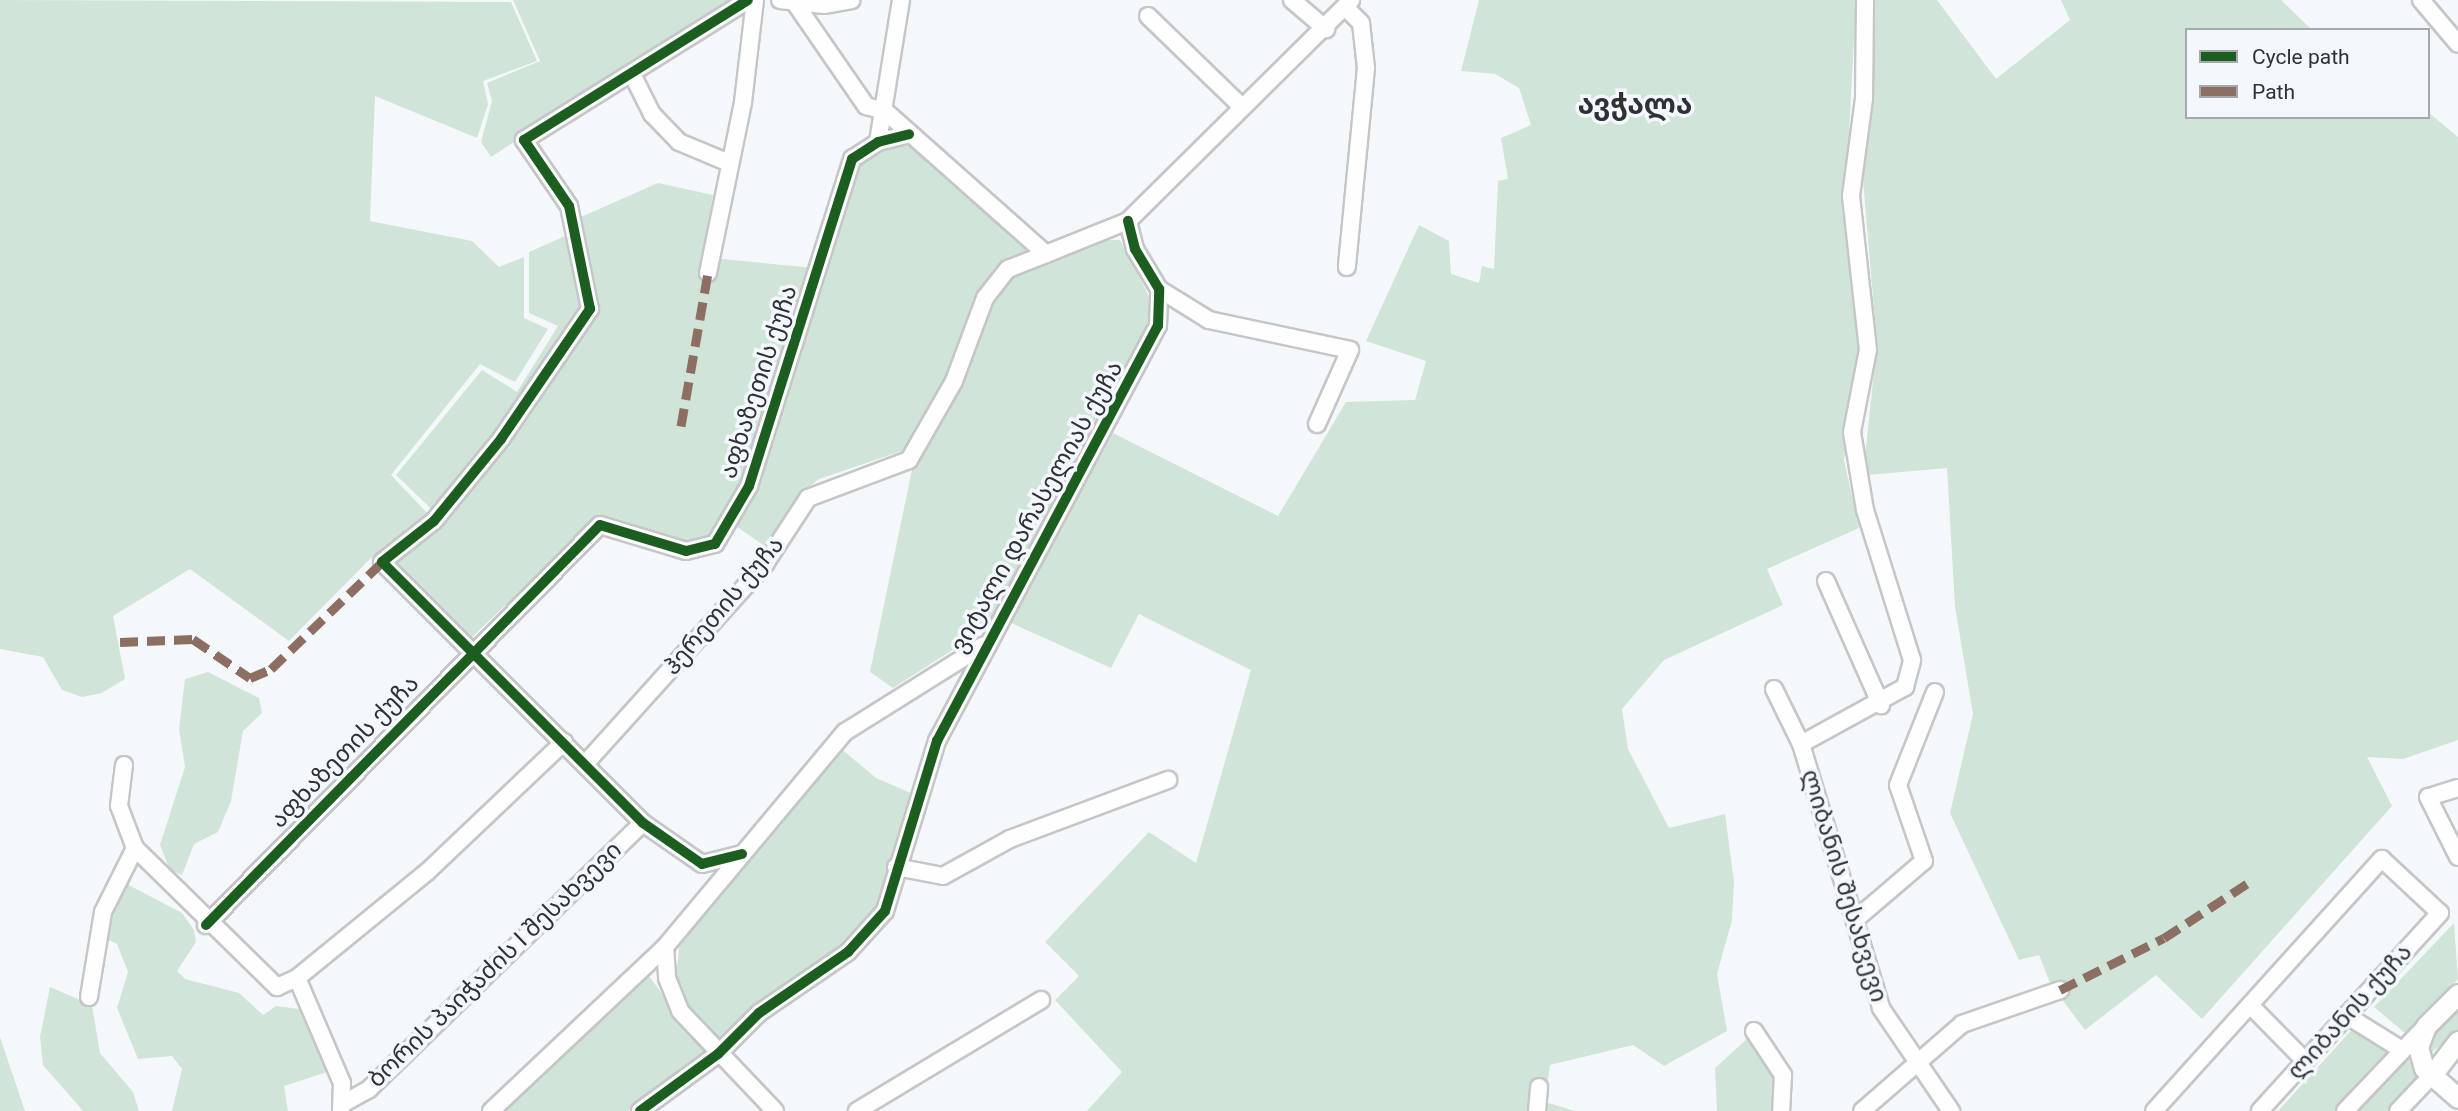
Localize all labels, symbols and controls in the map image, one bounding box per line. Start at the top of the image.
legend [2185,28,2430,119]
text: Cycle path [2252,45,2350,69]
text: Path [2252,80,2295,104]
district label: ავჭალა [1578,88,1692,122]
street label: აფხაზეთის ქუჩა [714,282,804,482]
street label: ვიტალი დარასელიას ქუჩა [945,356,1129,658]
street label: ჰერეთის ქუჩა [658,531,790,681]
street label: აფხაზეთის ქუჩა [265,670,425,834]
street label: ლიბანის შესახვევი [1795,766,1893,1006]
street label: ბორის პაიჭაძის I შესახვევი [362,836,628,1094]
street label: ლიბანის ქუჩა [2282,938,2418,1086]

